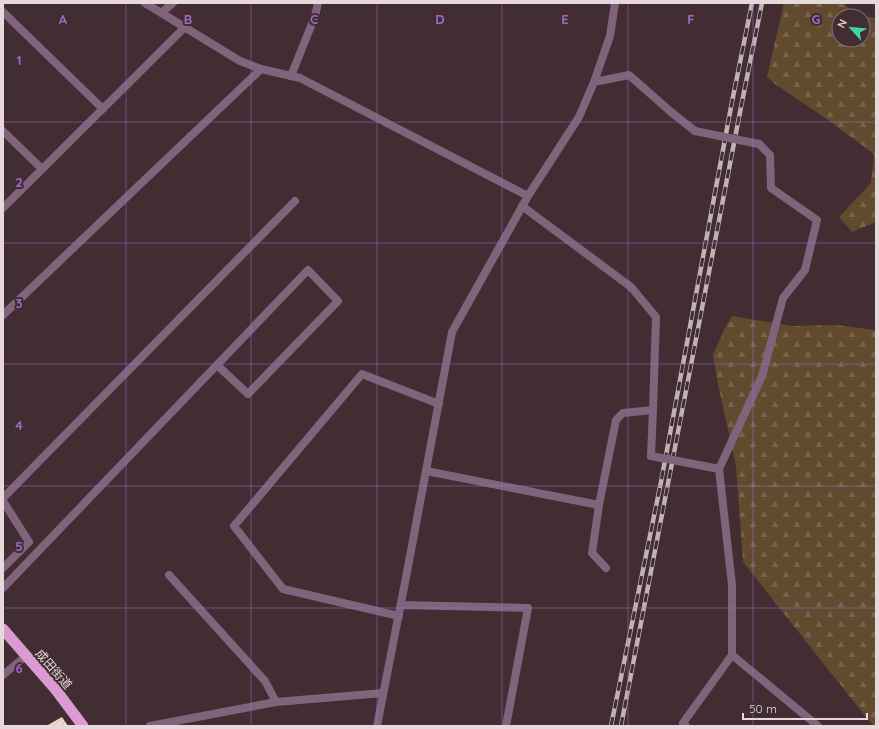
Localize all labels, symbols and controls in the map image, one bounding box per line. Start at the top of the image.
north arrow [831,8,871,48]
text: A [59,11,68,27]
text: B [184,11,192,27]
text: C [310,11,318,27]
text: D [435,11,445,27]
text: E [561,11,569,27]
text: F [687,11,695,27]
text: G [811,11,821,27]
text: N [834,17,850,30]
text: 1 [16,52,22,68]
text: 2 [15,174,23,190]
text: 3 [16,295,23,311]
text: 4 [15,417,23,433]
text: 5 [15,538,23,554]
street label: 成田街道 [33,646,75,692]
text: 6 [15,660,23,676]
scale bar [743,695,867,721]
text: 50 m [749,701,777,716]

